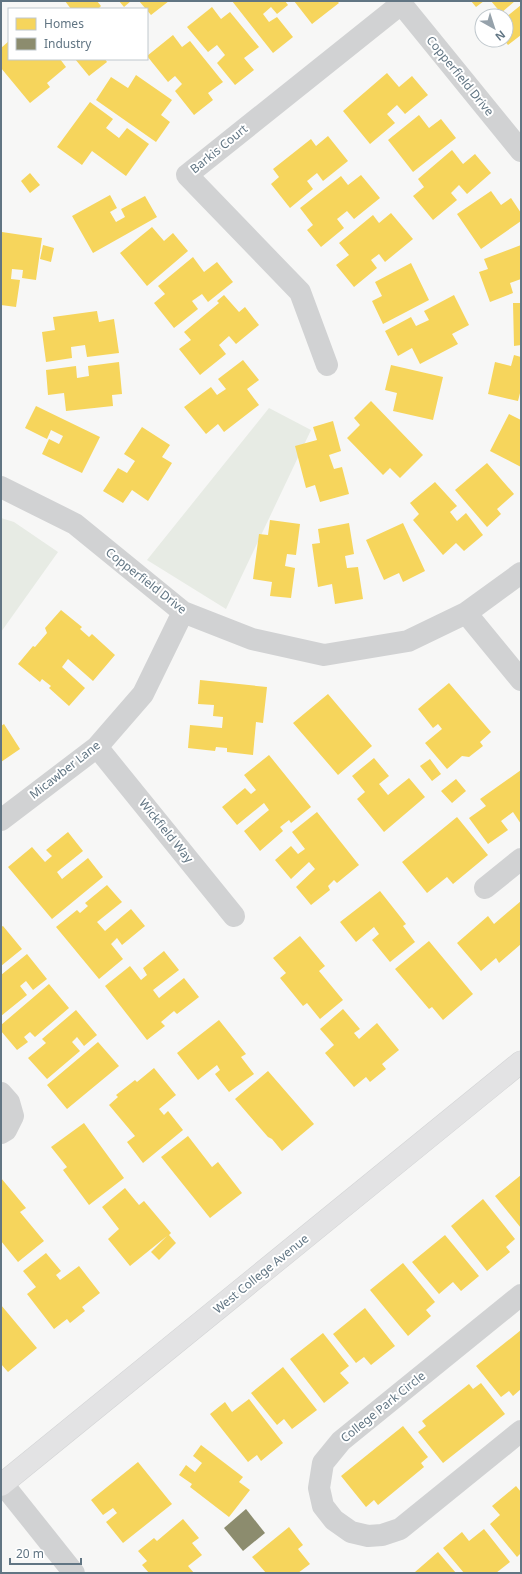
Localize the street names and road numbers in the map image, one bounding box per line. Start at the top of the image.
street label: Copperfield Drive [423,32,498,120]
street label: Barkis Court [186,120,252,177]
street label: Copperfield Drive [102,544,191,618]
street label: Micawber Lane [26,737,104,803]
street label: Wickfield Way [135,795,198,867]
street label: West College Avenue [209,1230,312,1317]
street label: College Park Circle [337,1367,429,1446]

